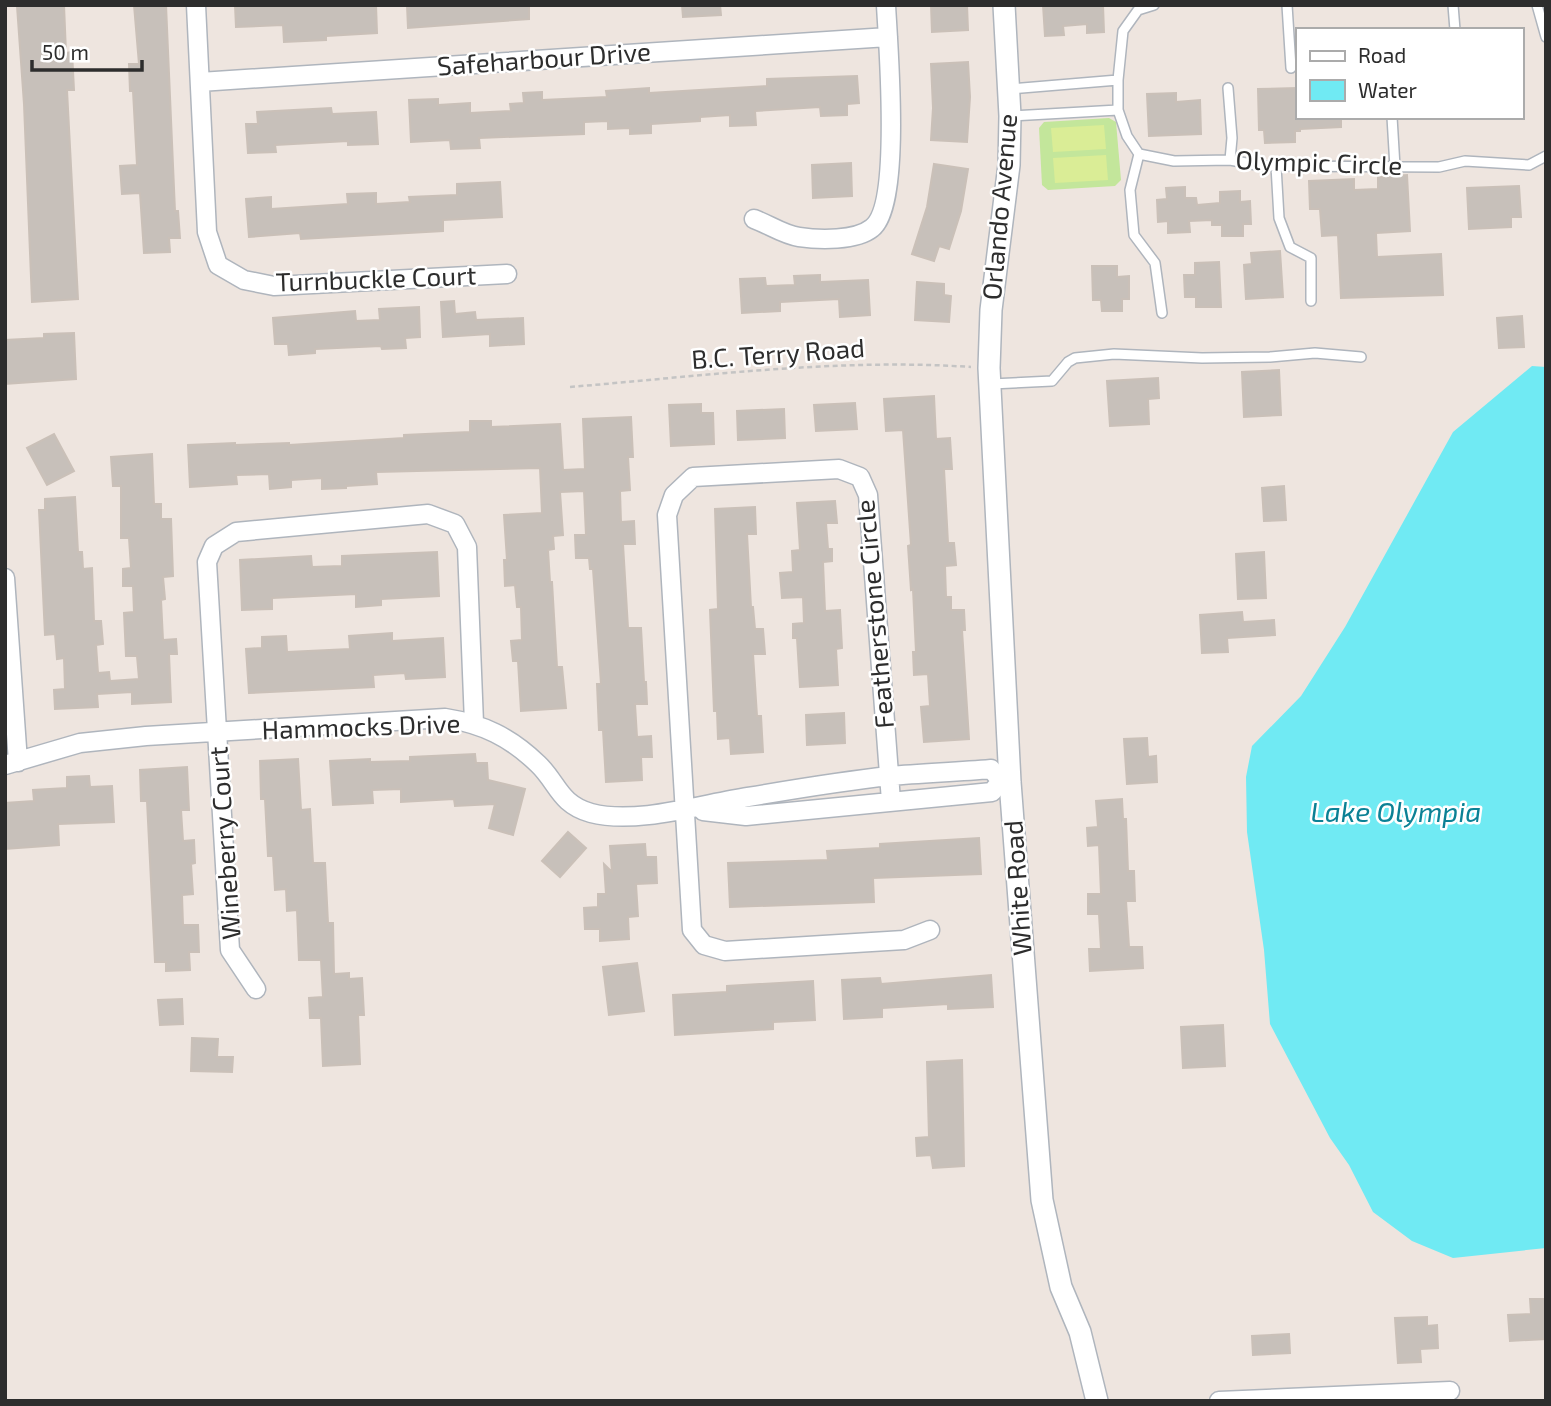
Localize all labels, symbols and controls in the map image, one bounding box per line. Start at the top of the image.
scale bar [32,28,142,72]
legend [1296,28,1523,119]
street label: Safeharbour Drive [436,35,652,80]
text: 50 m [42,39,89,64]
text: Road [1358,42,1406,67]
text: Water [1358,77,1417,102]
street label: Orlando Avenue [975,112,1022,301]
street label: Olympic Circle [1235,143,1403,180]
street label: Turnbuckle Court [275,259,477,296]
street label: B.C. Terry Road [690,331,866,374]
street label: Featherstone Circle [848,498,899,730]
street label: Hammocks Drive [261,707,461,744]
street label: Wineberry Court [201,745,246,941]
water label: Lake Olympia [1311,794,1481,828]
street label: White Road [996,819,1037,957]

